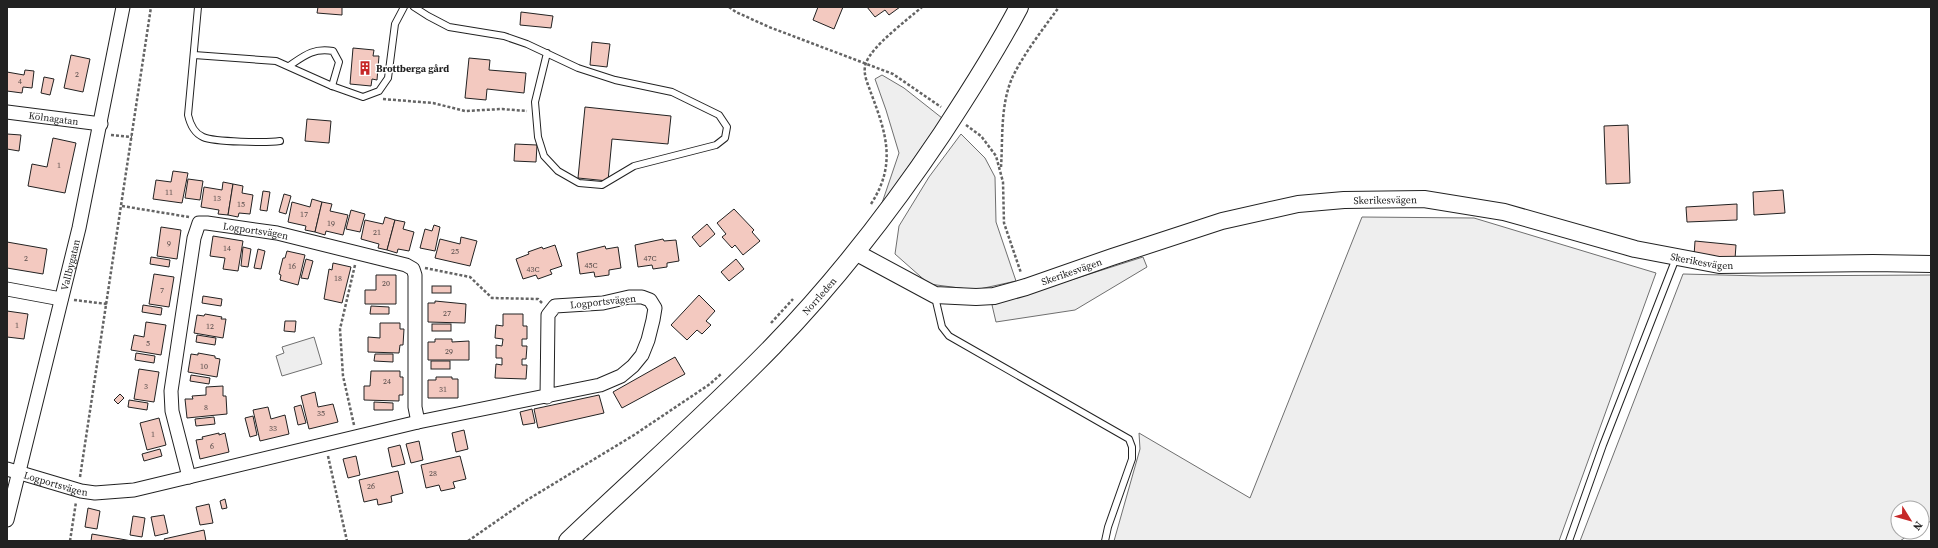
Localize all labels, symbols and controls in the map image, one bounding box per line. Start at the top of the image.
building icon: Brottberga gård [357,60,373,76]
place label: Brottberga gård [376,62,449,75]
house number: 2 [75,69,79,80]
house number: 4 [18,76,22,87]
street label: Kölnagatan [28,109,79,128]
house number: 1 [57,160,61,171]
house number: 11 [165,187,173,198]
house number: 13 [213,193,221,204]
street label: Skerikesvägen [1353,193,1417,207]
house number: 15 [237,199,245,210]
house number: 17 [300,209,308,220]
house number: 19 [327,218,335,229]
street label: Logportsvägen [222,219,290,243]
house number: 21 [373,227,381,238]
street label: Vallbygatan [58,238,83,292]
house number: 9 [167,238,171,249]
house number: 14 [223,243,231,254]
house number: 25 [451,246,459,257]
street label: Skerikesvägen [1669,250,1733,272]
house number: 2 [24,253,28,264]
house number: 47C [643,253,657,264]
street label: Skerikesvägen [1039,255,1104,288]
house number: 45C [584,260,598,271]
house number: 16 [288,261,296,272]
house number: 43C [526,264,540,275]
house number: 18 [334,273,342,284]
street label: Norrleden [799,275,839,318]
house number: 20 [382,278,390,289]
house number: 7 [160,285,164,296]
street label: Logportsvägen [570,292,637,311]
house number: 27 [443,308,451,319]
house number: 1 [15,320,19,331]
house number: 12 [206,321,214,332]
house number: 5 [146,338,150,349]
house number: 29 [445,346,453,357]
house number: 10 [200,361,208,372]
house number: 24 [383,376,391,387]
house number: 3 [144,381,148,392]
house number: 31 [439,384,447,395]
house number: 8 [204,402,208,413]
house number: 35 [317,408,325,419]
house number: 33 [269,423,277,434]
house number: 1 [151,429,155,440]
house number: 6 [210,441,214,452]
street label: Logportsvägen [22,468,89,499]
house number: 28 [429,468,437,479]
house number: 26 [367,481,375,492]
north arrow [1890,500,1930,540]
text: N [1909,518,1926,533]

